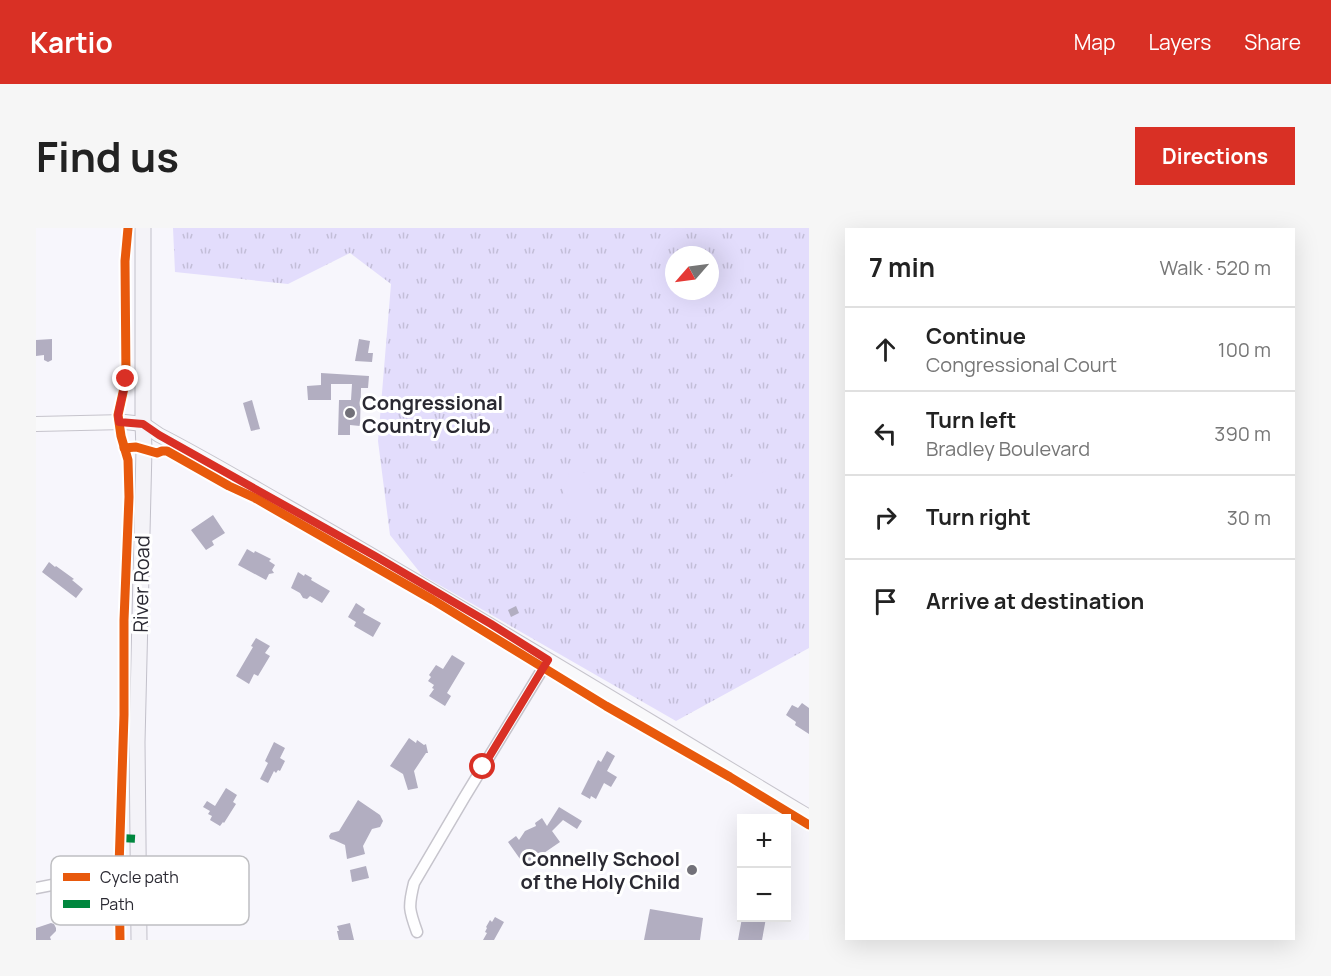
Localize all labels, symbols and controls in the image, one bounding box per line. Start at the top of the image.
text: Kartio [30,23,113,61]
text: Map [1074,28,1115,56]
text: Layers [1148,28,1211,56]
text: Share [1244,28,1301,56]
text: Find us [36,127,179,185]
button: Directions [1135,127,1295,185]
north arrow [665,246,719,300]
text: 7 min [869,249,935,285]
text: Walk · 520 m [1159,254,1271,281]
text: Continue [926,321,1026,351]
icon: ahead [869,333,902,366]
text: 100 m [1218,336,1271,363]
text: Congressional Court [926,351,1117,378]
route end [112,365,138,391]
place label: Congressional Country Club [362,389,503,439]
text: Turn left [926,405,1016,435]
marker: Congressional Country Club [343,406,357,420]
icon: left [869,417,902,450]
text: 390 m [1214,420,1271,447]
text: Bradley Boulevard [926,435,1090,462]
icon: right [869,501,902,534]
text: Turn right [926,502,1031,532]
text: 30 m [1227,504,1271,531]
street label: River Road [127,535,155,633]
icon: arrive [869,585,902,618]
text: Arrive at destination [926,586,1144,616]
route start [469,753,495,779]
map controls [737,814,791,922]
button: + [737,814,791,868]
place label: Connelly School of the Holy Child [520,845,680,895]
legend [51,856,249,925]
marker: Connelly School of the Holy Child [685,863,699,877]
text: Cycle path [100,866,179,888]
button: − [737,868,791,922]
text: Path [100,893,134,915]

